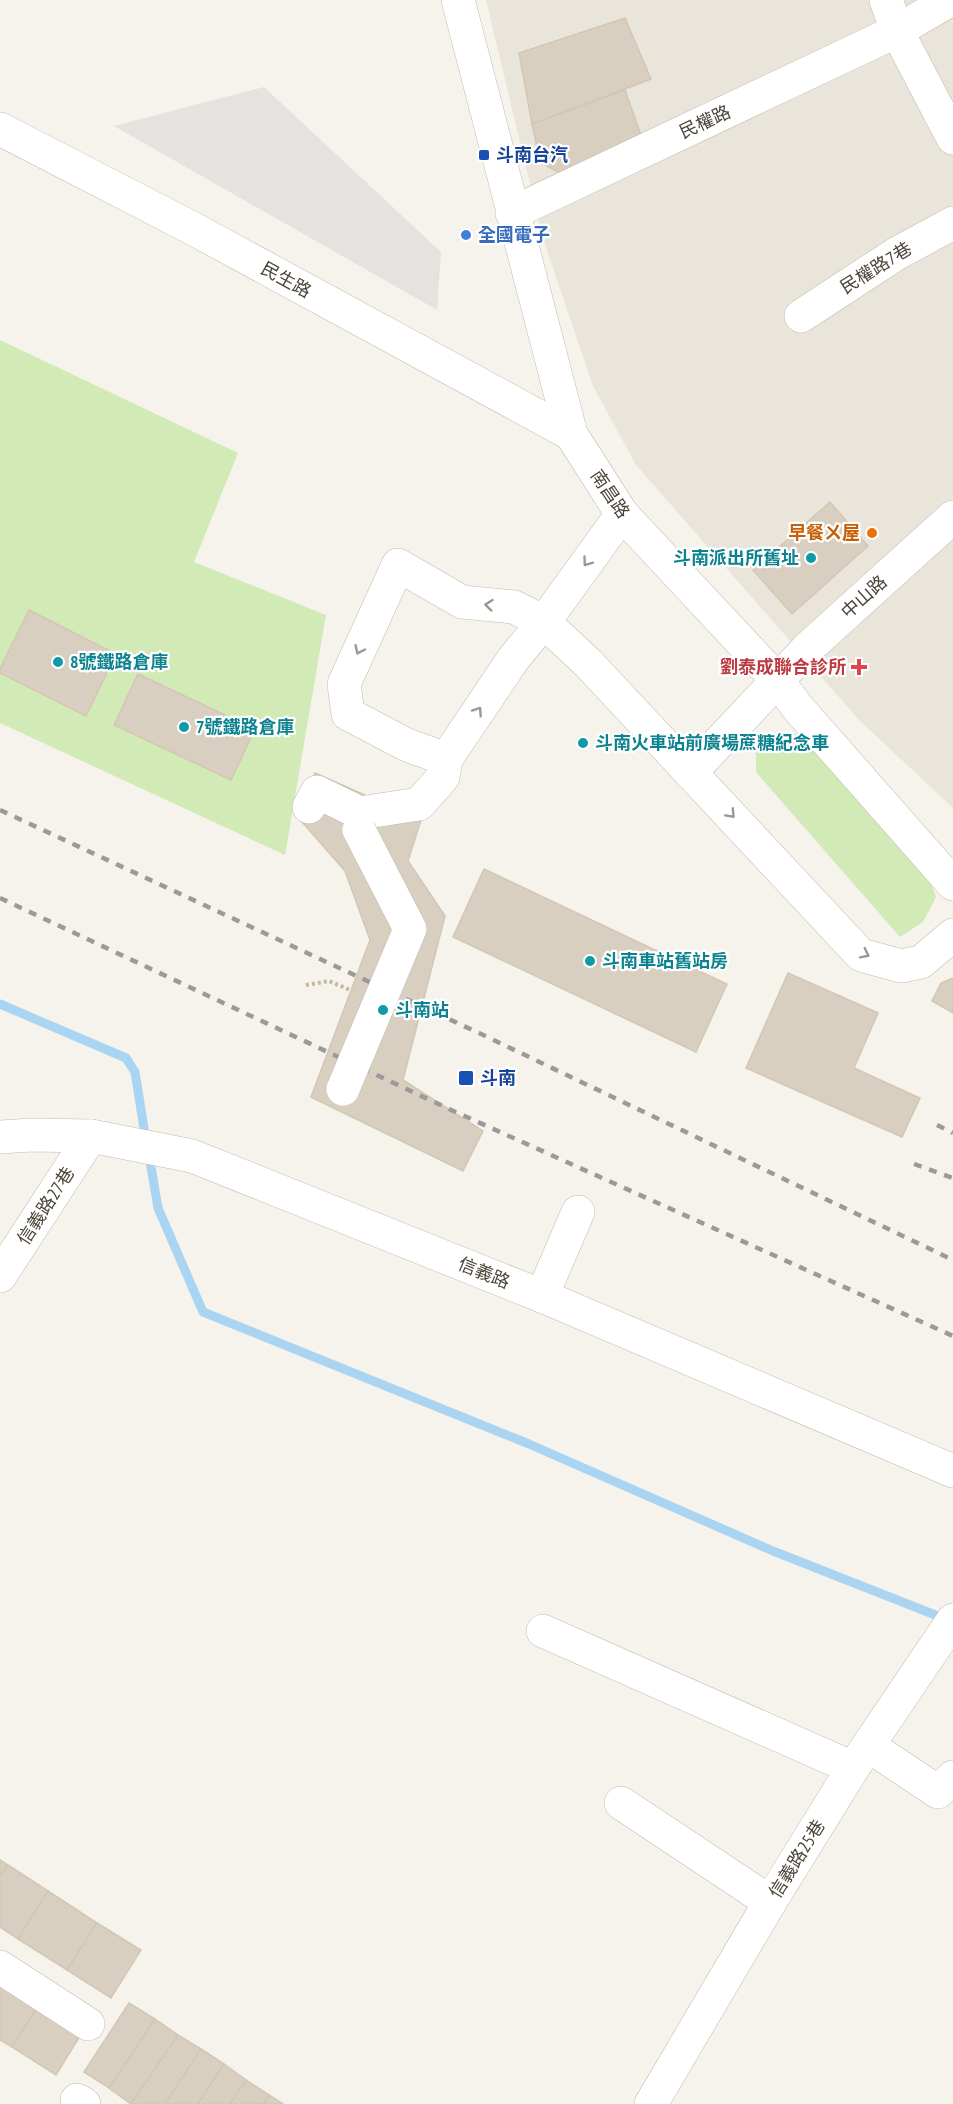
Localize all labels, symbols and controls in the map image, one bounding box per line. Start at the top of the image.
street label: 民權路 [675,100,734,143]
place label: 斗南台汽 [496,143,568,166]
marker: 斗南台汽 [477,148,491,162]
place label: 全國電子 [478,223,550,246]
marker: 全國電子 [459,228,473,242]
street label: 民權路7巷 [836,237,916,299]
street label: 民生路 [257,256,315,303]
street label: 南昌路 [586,465,635,523]
place label: 早餐ㄨ屋 [788,521,860,544]
marker: 早餐ㄨ屋 [865,526,879,540]
place label: 斗南派出所舊址 [673,546,799,569]
marker: 斗南派出所舊址 [804,551,818,565]
one-way arrow [584,555,595,566]
street label: 中山路 [836,570,891,623]
one-way arrow [485,599,494,612]
one-way arrow [355,644,367,655]
place label: 8號鐵路倉庫 [70,650,169,673]
marker: 8號鐵路倉庫 [51,655,65,669]
place label: 劉泰成聯合診所 [720,655,846,678]
marker: 劉泰成聯合診所 [850,658,868,676]
one-way arrow [471,706,482,717]
place label: 7號鐵路倉庫 [196,715,295,738]
marker: 7號鐵路倉庫 [177,720,191,734]
place label: 斗南火車站前廣場蔗糖紀念車 [595,731,829,754]
marker: 斗南火車站前廣場蔗糖紀念車 [576,736,590,750]
one-way arrow [724,808,735,818]
one-way arrow [859,947,870,959]
place label: 斗南車站舊站房 [602,949,728,972]
marker: 斗南車站舊站房 [583,954,597,968]
place label: 斗南站 [395,998,449,1021]
marker: 斗南站 [376,1003,390,1017]
place label: 斗南 [480,1066,516,1089]
marker: 斗南 [457,1069,475,1087]
street label: 信義路27巷 [12,1162,79,1249]
street label: 信義路 [455,1252,514,1293]
street label: 信義路25巷 [763,1815,830,1902]

